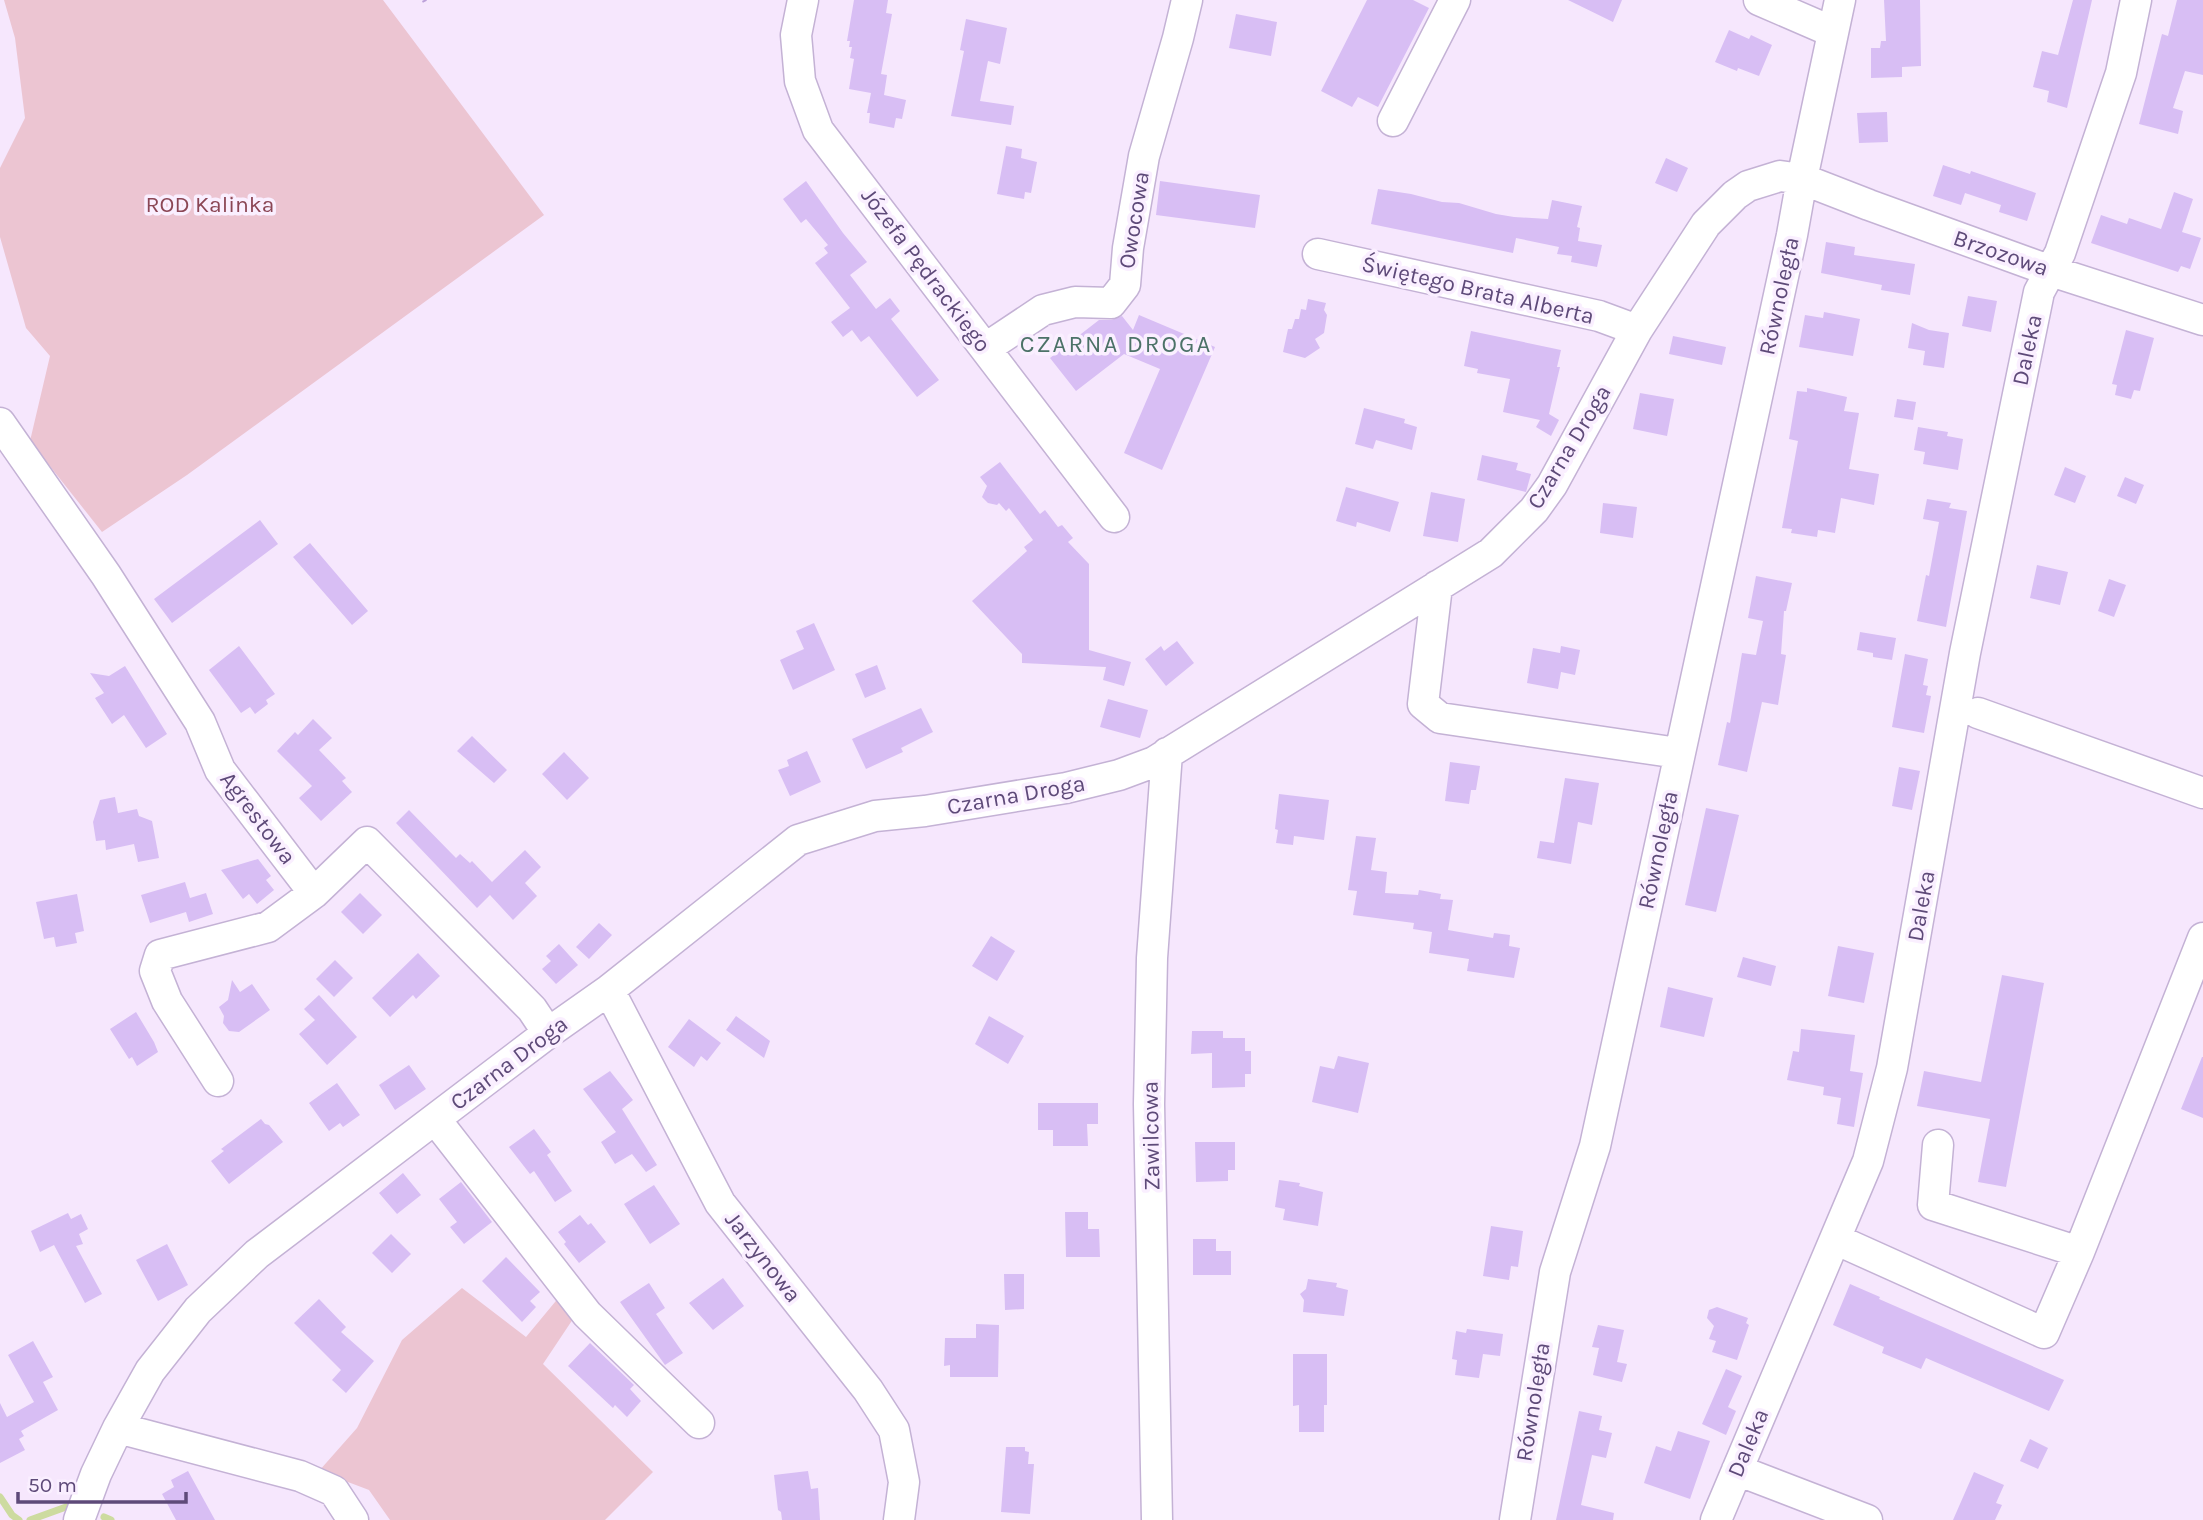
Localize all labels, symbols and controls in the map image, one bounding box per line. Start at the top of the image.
street label: Owocowa [1113,170,1155,270]
street label: Józefa Pędrackiego [855,183,997,357]
park label: ROD Kalinka [145,191,275,218]
street label: Brzozowa [1950,224,2052,282]
street label: Równoległa [1753,234,1805,358]
street label: Świętego Brata Alberta [1359,250,1597,330]
street label: Daleka [2006,312,2048,388]
district label: CZARNA DROGA [1020,330,1212,358]
street label: Czarna Droga [1521,380,1617,514]
street label: Agrestowa [214,766,302,870]
street label: Czarna Droga [945,770,1087,820]
street label: Równoległa [1632,788,1684,912]
street label: Daleka [1901,868,1941,944]
street label: Czarna Droga [445,1010,573,1116]
street label: Zawilcowa [1137,1081,1165,1191]
street label: Jarzynowa [719,1206,807,1308]
street label: Równoległa [1510,1341,1556,1463]
street label: Daleka [1722,1405,1774,1481]
scale bar [18,1460,186,1504]
text: 50 m [28,1473,77,1497]

